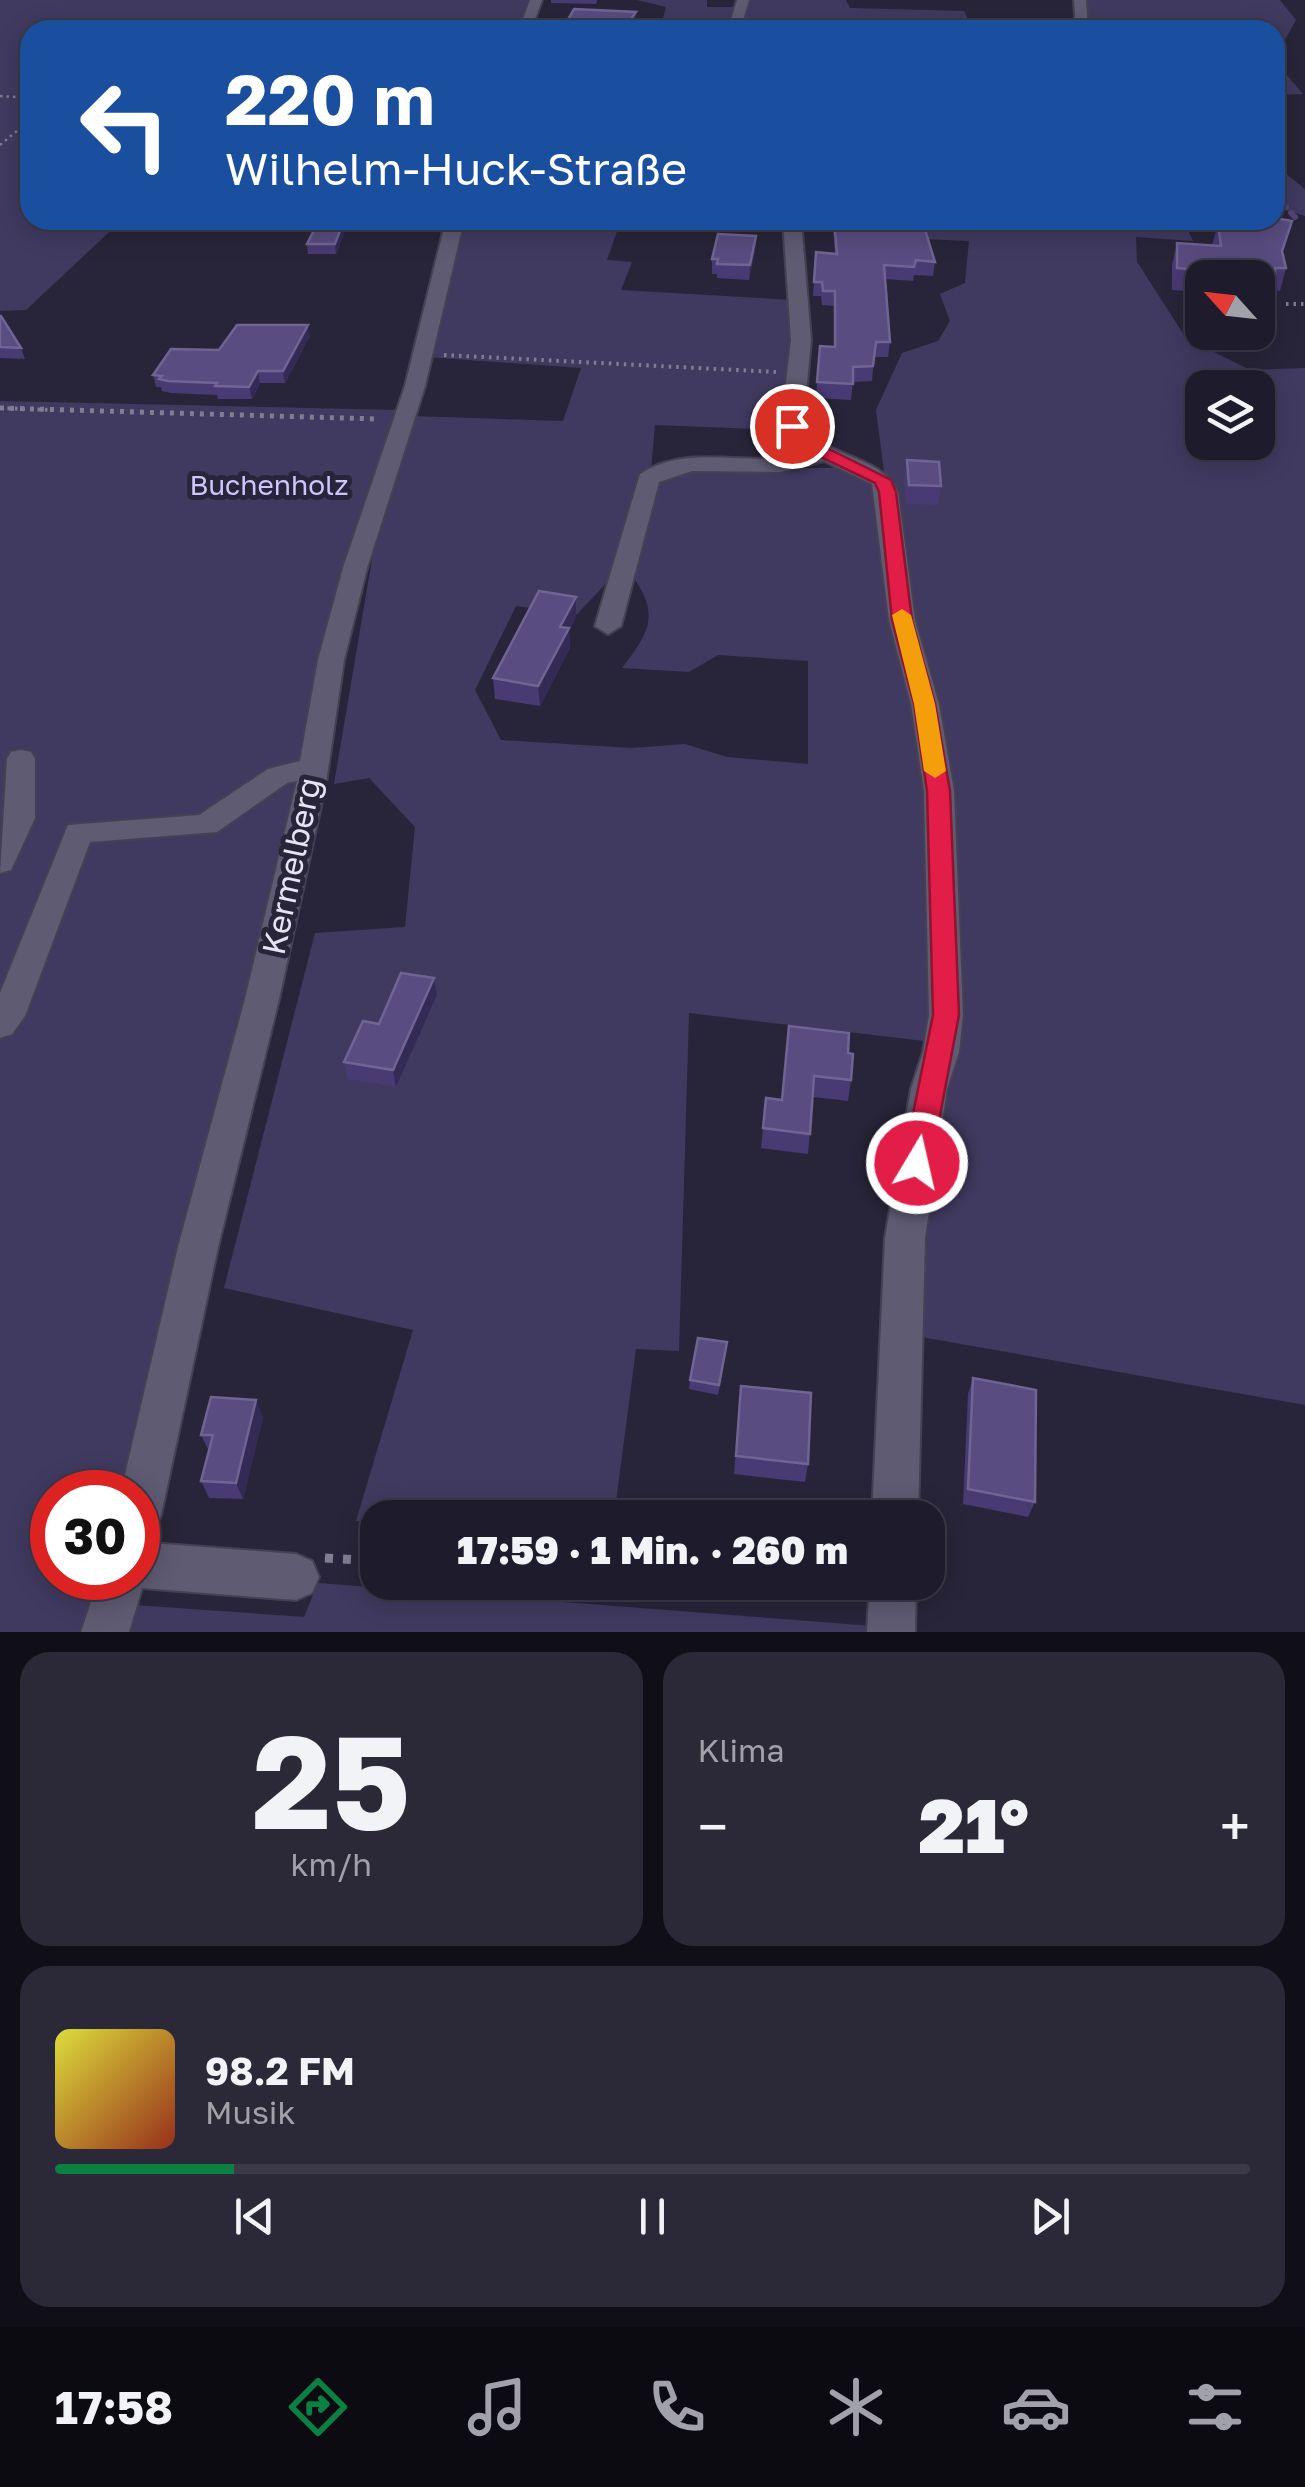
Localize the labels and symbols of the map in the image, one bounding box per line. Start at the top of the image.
north arrow [1185,260,1275,350]
pin [750,384,835,469]
park label: Buchenholz [189,468,349,501]
street label: Kermelberg [254,774,328,958]
position arrow [865,1111,969,1215]
speed limit sign: 30 [30,1470,160,1600]

